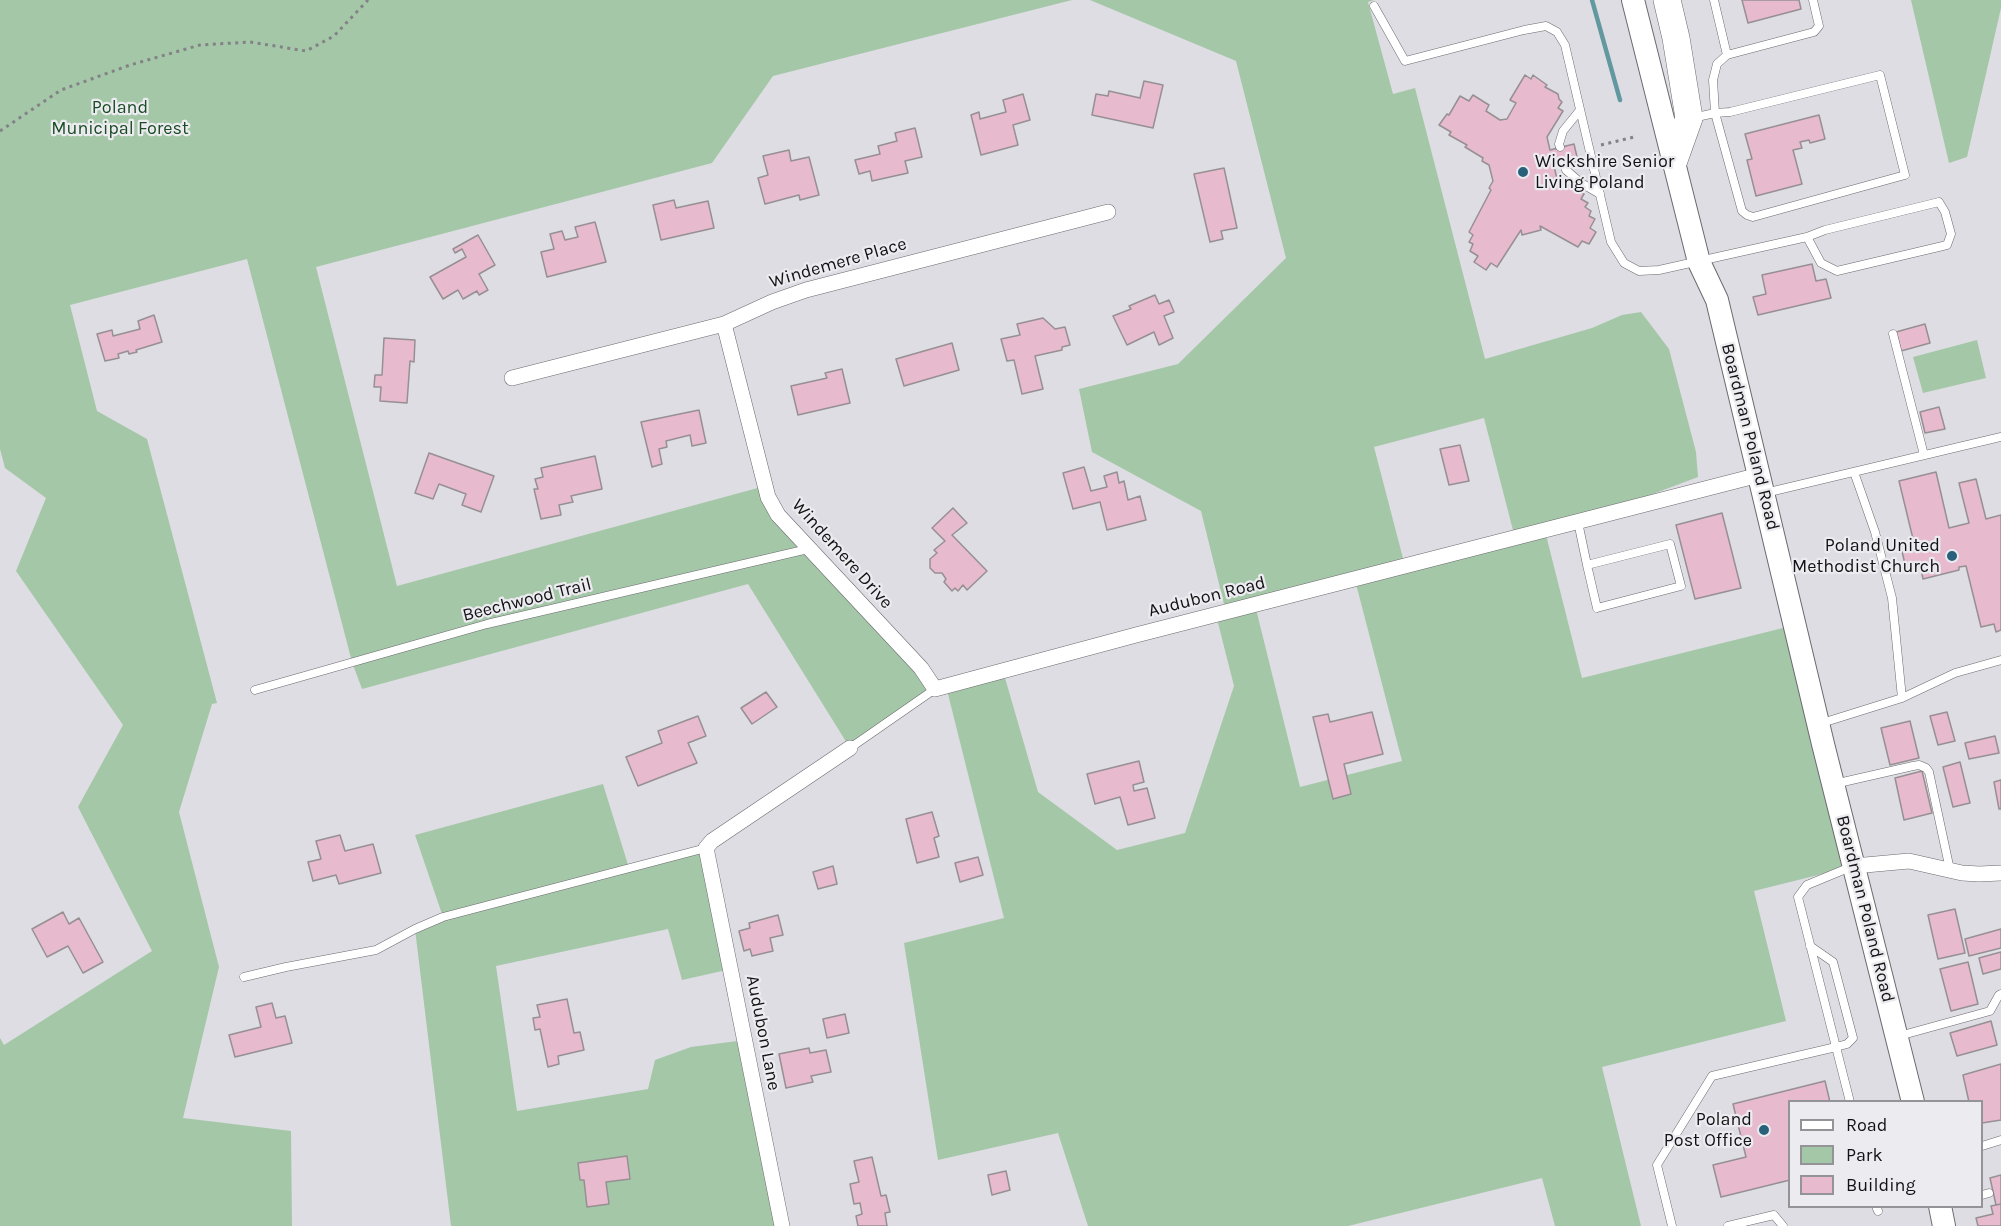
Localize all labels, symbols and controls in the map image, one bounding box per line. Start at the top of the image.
park label: Poland Municipal Forest [51,97,189,140]
place label: Wickshire Senior Living Poland [1535,151,1674,194]
marker: Wickshire Senior Living Poland [1516,165,1530,179]
street label: Windemere Place [767,233,909,293]
street label: Boardman Poland Road [1716,341,1784,533]
street label: Windemere Drive [787,495,897,613]
place label: Poland United Methodist Church [1792,535,1940,578]
marker: Poland United Methodist Church [1945,549,1959,563]
street label: Audubon Road [1146,572,1268,622]
street label: Beechwood Trail [460,574,594,626]
street label: Boardman Poland Road [1831,813,1899,1005]
street label: Audubon Lane [741,974,785,1092]
legend [1788,1100,1983,1208]
place label: Poland Post Office [1664,1109,1752,1152]
text: Road [1846,1114,1887,1136]
marker: Poland Post Office [1757,1123,1771,1137]
text: Park [1846,1144,1883,1166]
text: Building [1846,1174,1916,1196]

